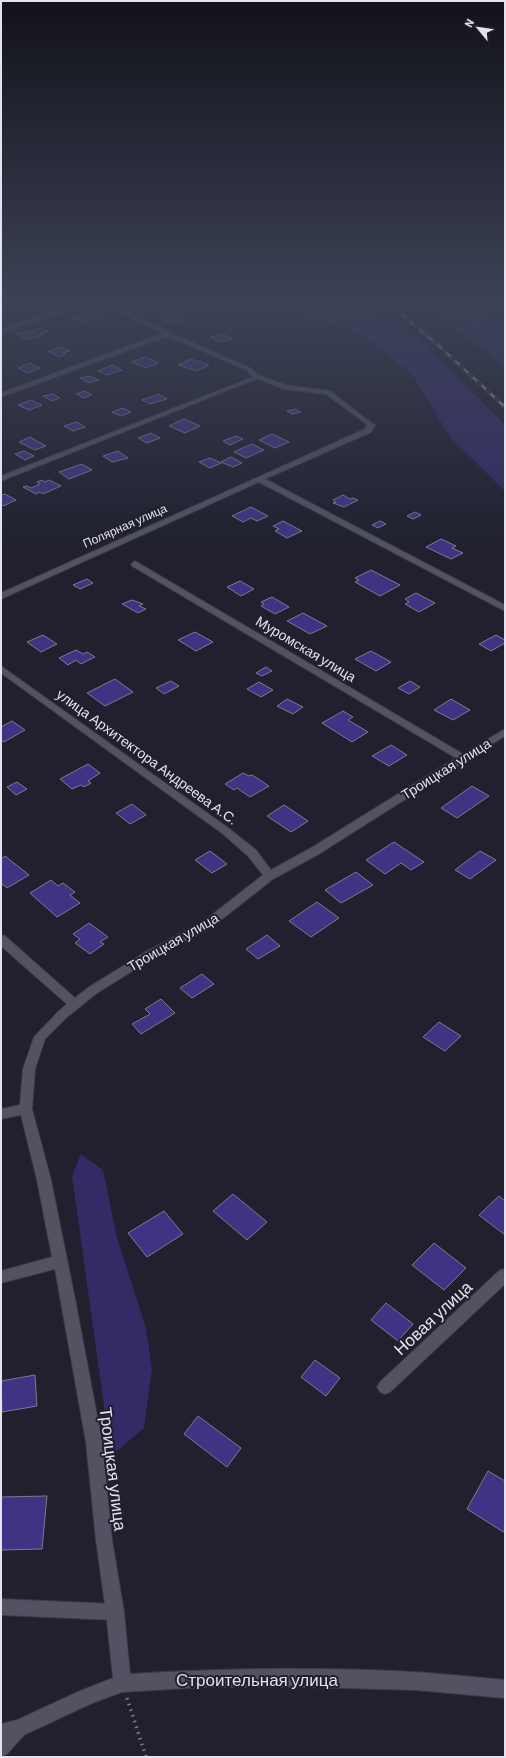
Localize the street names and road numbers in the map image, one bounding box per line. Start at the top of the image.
street label: Полярная улица [80,500,169,551]
street label: Муромская улица [253,612,360,685]
street label: улица Архитектора Андреева А.С. [54,685,241,828]
street label: Троицкая улица [398,734,494,803]
street label: Троицкая улица [124,909,221,974]
street label: Новая улица [389,1276,476,1358]
street label: Троицкая улица [96,1406,132,1532]
street label: Строительная улица [176,1669,338,1689]

